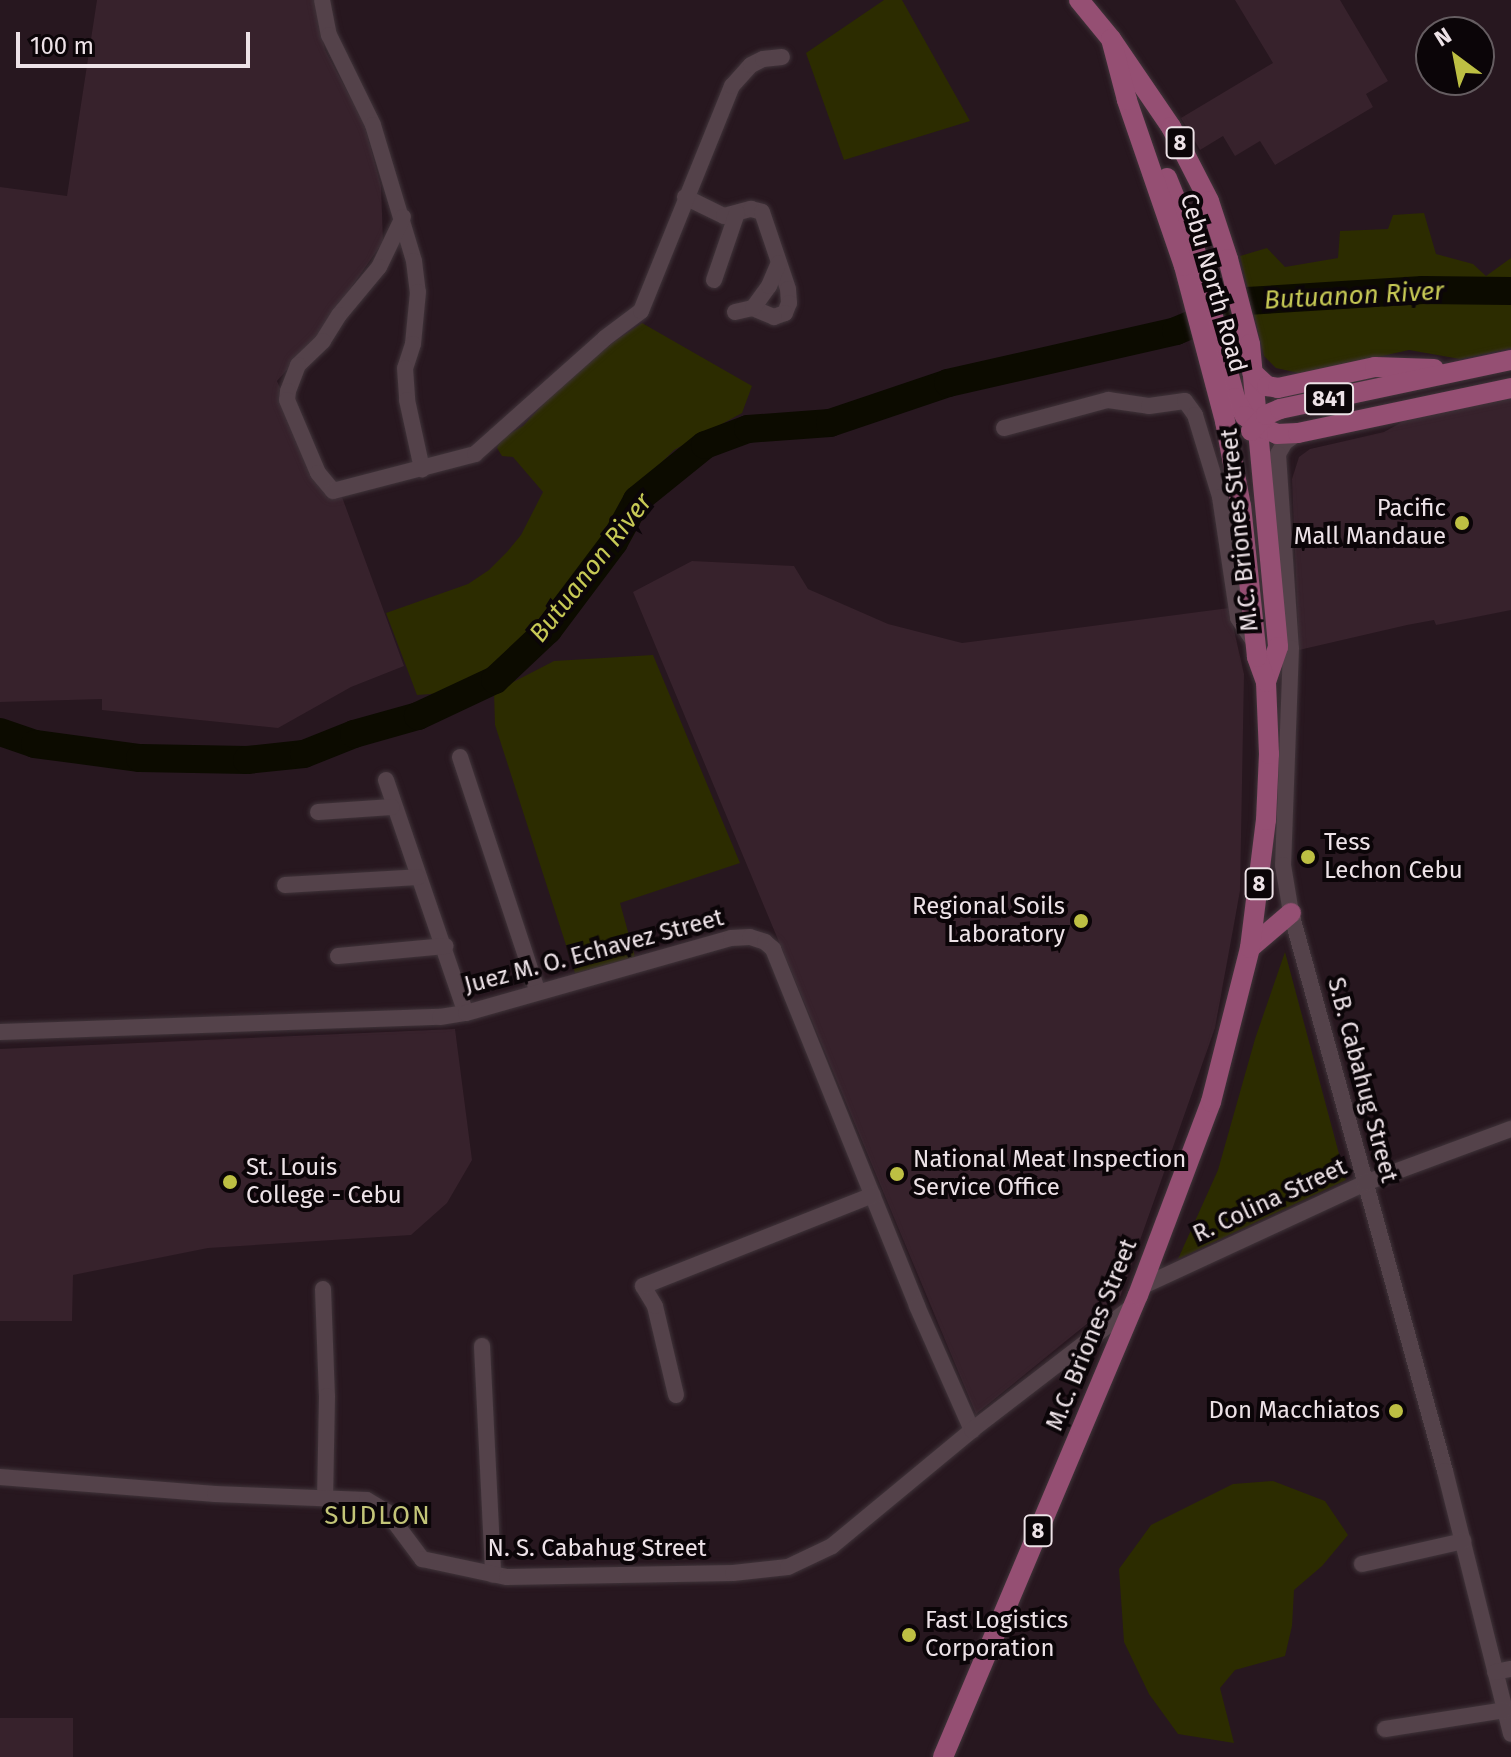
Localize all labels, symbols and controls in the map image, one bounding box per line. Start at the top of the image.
scale bar [20,16,254,66]
north arrow [1415,16,1495,96]
text: N [1430,22,1456,52]
text: 100 m [30,32,94,60]
road number: 8 [1164,125,1196,161]
street label: Cebu North Road [1174,190,1252,376]
water label: Butuanon River [1263,276,1445,316]
road number: 841 [1303,381,1355,417]
street label: M.C. Briones Street [1215,427,1265,633]
water label: Butuanon River [523,487,659,649]
place label: Pacific Mall Mandaue [1294,495,1446,551]
marker: Pacific Mall Mandaue [1453,514,1471,532]
place label: Tess Lechon Cebu [1324,829,1463,885]
marker: Tess Lechon Cebu [1299,848,1317,866]
road number: 8 [1243,866,1275,902]
place label: Regional Soils Laboratory [912,893,1065,949]
street label: Juez M. O. Echavez Street [461,904,727,1000]
marker: Regional Soils Laboratory [1072,912,1090,930]
street label: S.B. Cabahug Street [1321,974,1403,1186]
place label: National Meat Inspection Service Office [913,1146,1186,1202]
street label: R. Colina Street [1189,1153,1351,1249]
place label: St. Louis College - Cebu [246,1154,402,1210]
marker: National Meat Inspection Service Office [888,1165,906,1183]
marker: St. Louis College - Cebu [221,1173,239,1191]
street label: M.C. Briones Street [1040,1235,1144,1435]
place label: Don Macchiatos [1208,1397,1380,1425]
marker: Don Macchiatos [1387,1402,1405,1420]
district label: SUDLON [324,1500,432,1532]
road number: 8 [1022,1513,1054,1549]
street label: N. S. Cabahug Street [487,1535,707,1563]
place label: Fast Logistics Corporation [925,1607,1068,1663]
marker: Fast Logistics Corporation [900,1626,918,1644]

